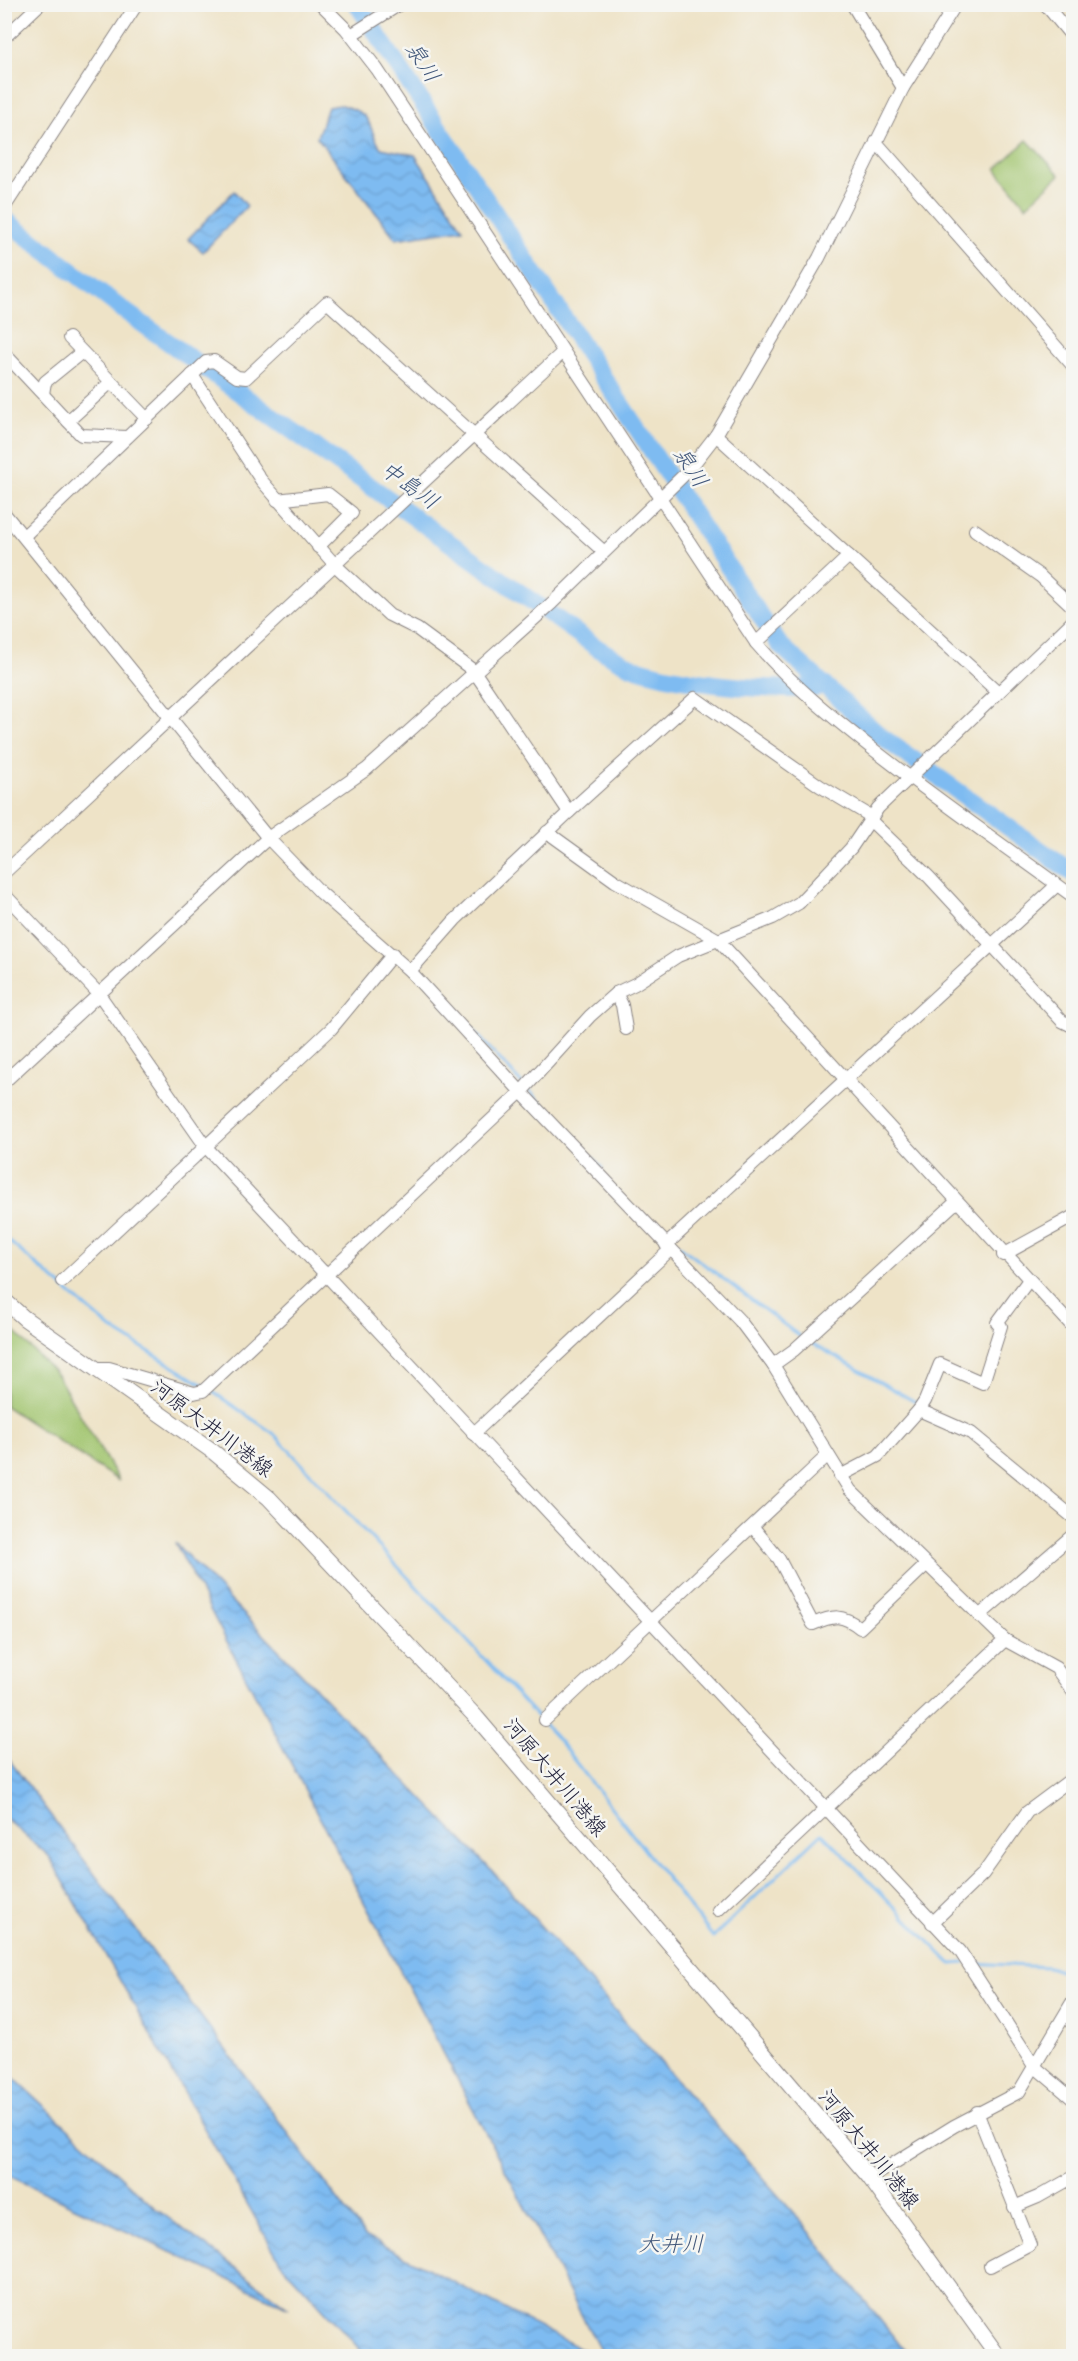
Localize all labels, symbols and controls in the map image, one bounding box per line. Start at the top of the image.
water label: 泉川 [399,36,447,88]
water label: 泉川 [667,441,715,493]
water label: 中島川 [375,454,445,516]
street label: 河原大井川港線 [145,1373,279,1483]
street label: 河原大井川港線 [497,1712,613,1842]
street label: 河原大井川港線 [812,2083,926,2215]
water label: 大井川 [638,2229,704,2258]

